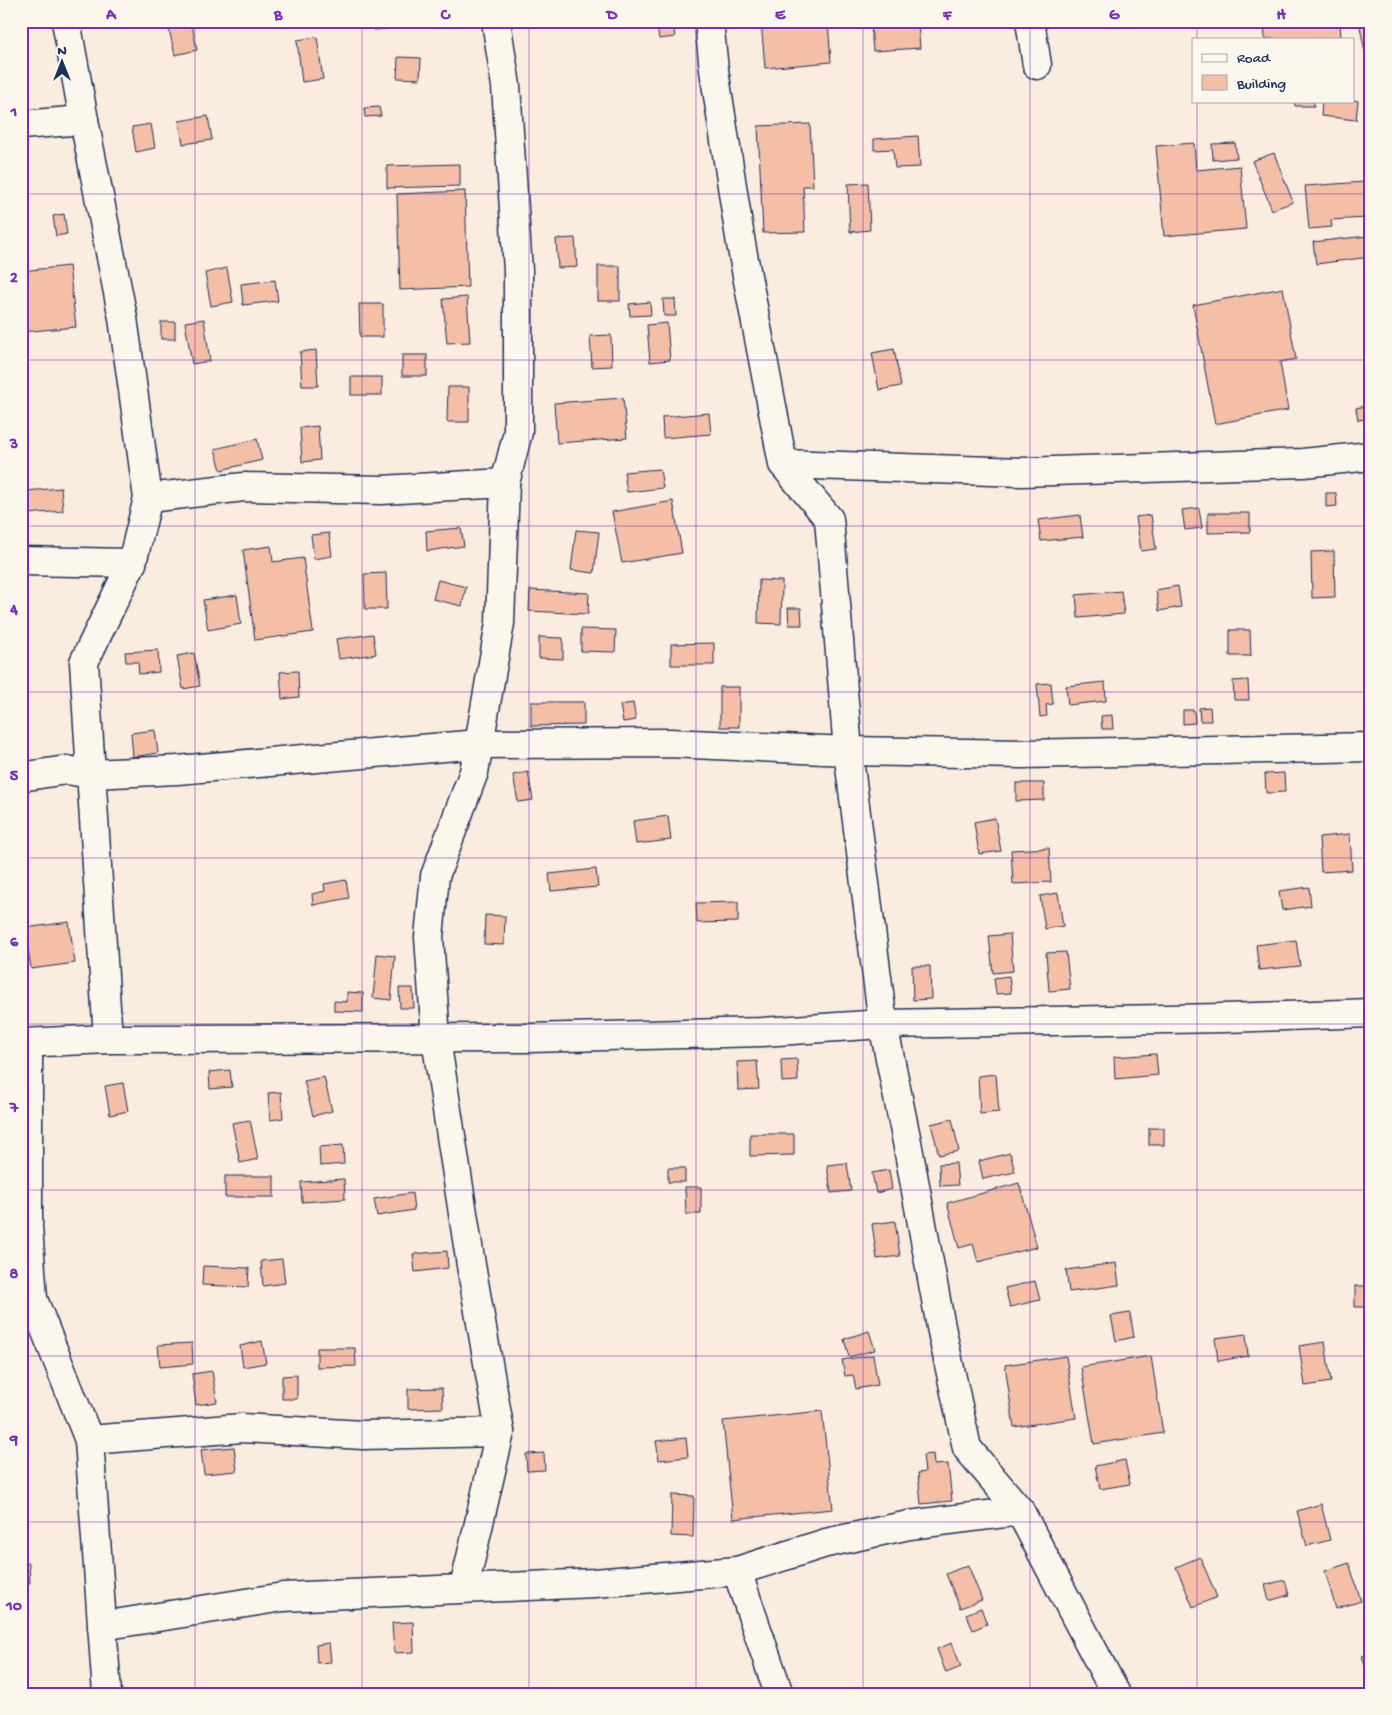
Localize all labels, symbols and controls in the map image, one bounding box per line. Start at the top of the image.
text: A [105,7,117,26]
text: B [273,7,283,26]
text: C [440,7,451,26]
text: D [605,7,618,26]
text: E [775,7,786,26]
text: F [942,7,953,26]
text: G [1109,7,1120,26]
text: H [1276,7,1286,26]
north arrow [38,38,88,88]
legend [1192,38,1354,102]
text: N [57,43,67,60]
text: Road [1237,50,1271,68]
text: Building [1236,76,1286,94]
text: 1 [10,104,17,123]
text: 2 [10,270,18,289]
text: 3 [9,436,18,455]
text: 4 [9,602,18,621]
text: 5 [10,768,19,787]
text: 6 [10,934,19,953]
text: 7 [9,1100,19,1119]
text: 8 [10,1266,19,1285]
text: 9 [9,1432,18,1451]
text: 10 [5,1598,22,1617]

